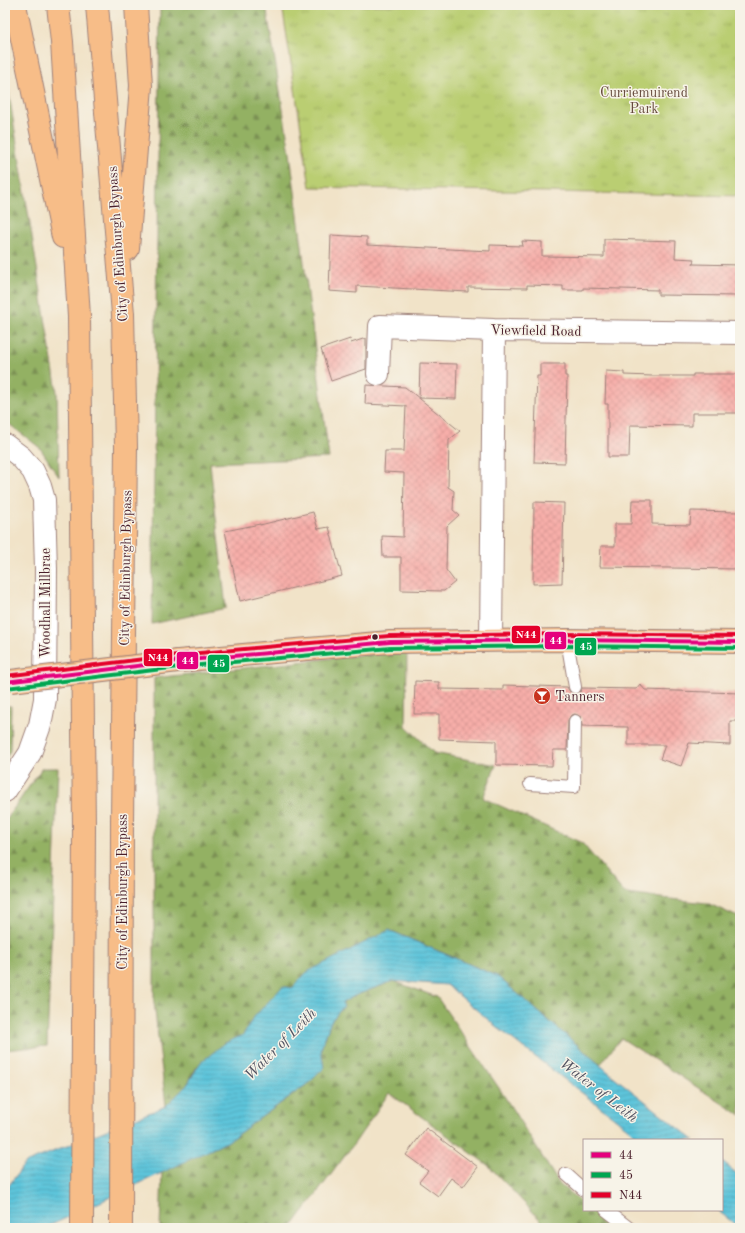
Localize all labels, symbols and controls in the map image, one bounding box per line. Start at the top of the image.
park label: Curriemuirend Park [600,86,688,116]
street label: City of Edinburgh Bypass [106,166,130,322]
street label: Viewfield Road [490,323,582,339]
street label: City of Edinburgh Bypass [118,490,134,646]
street label: Woodhall Millbrae [39,548,53,658]
line badge: N44 [511,625,541,644]
text: N44 [515,630,537,641]
line badge: 44 [544,631,567,650]
unlabelled marker [370,632,380,642]
text: 44 [550,636,562,647]
line badge: 45 [574,637,597,656]
text: 45 [580,642,592,653]
line badge: N44 [143,648,173,667]
line badge: 44 [176,651,199,670]
text: N44 [147,653,169,664]
line badge: 45 [207,654,230,673]
text: 44 [182,656,194,667]
text: 45 [213,659,225,670]
bar icon: Tanners [532,686,552,706]
place label: Tanners [555,690,605,704]
street label: City of Edinburgh Bypass [116,814,130,970]
water label: Water of Leith [242,1006,320,1084]
water label: Water of Leith [556,1056,640,1126]
legend [583,1139,723,1211]
text: 44 [619,1150,633,1162]
text: 45 [619,1169,633,1182]
text: N44 [619,1190,642,1202]

